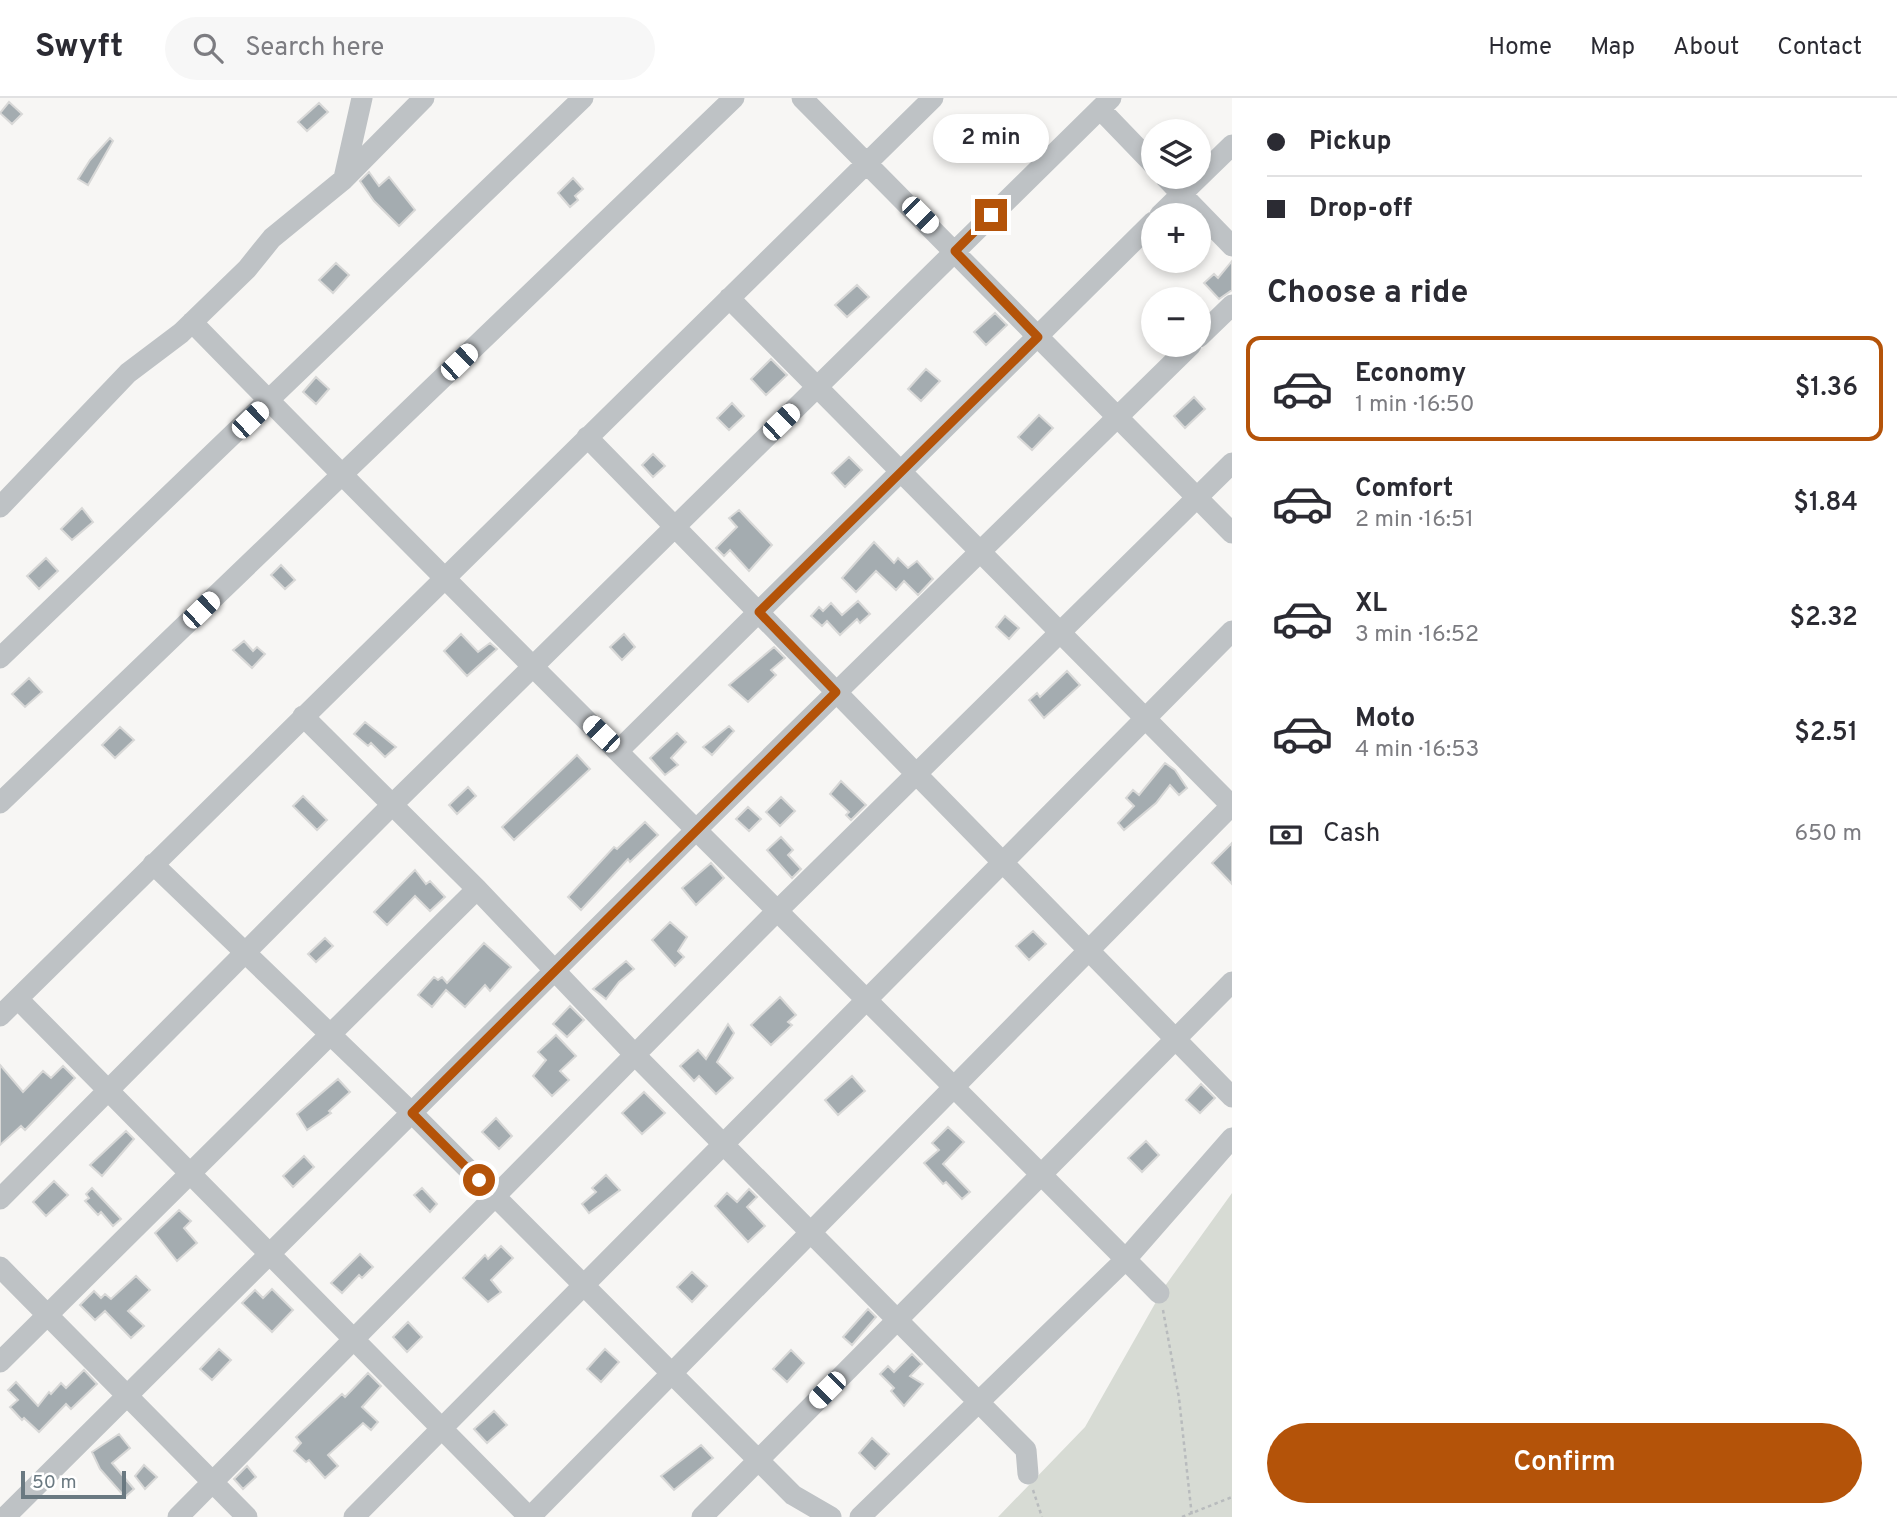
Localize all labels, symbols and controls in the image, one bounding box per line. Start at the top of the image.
search box [165,17,655,80]
text: Swyft [35,27,123,69]
icon: search [189,29,227,67]
text: Search here [245,32,384,65]
text: Home [1488,33,1552,63]
text: Map [1590,33,1635,63]
text: About [1673,33,1739,63]
text: Contact [1777,33,1862,63]
callout: 2 min [933,114,1049,162]
map controls [1141,119,1211,357]
button: layers [1141,119,1211,189]
text: 2 min [961,124,1021,153]
text: Pickup [1309,126,1392,159]
car [898,193,943,237]
text: Drop-off [1309,193,1412,226]
route end [975,199,1007,231]
button: + [1141,203,1211,273]
text: Choose a ride [1267,274,1468,314]
button: − [1141,287,1211,357]
car [437,340,482,384]
icon: car [1271,357,1334,420]
text: Economy [1355,358,1466,391]
text: $1.36 [1795,372,1858,405]
text: 1 min · 16:50 [1355,391,1475,420]
car [228,398,273,442]
car [759,400,804,444]
icon: car [1271,472,1334,535]
text: Comfort [1355,473,1453,506]
text: $1.84 [1793,487,1858,520]
text: 2 min · 16:51 [1355,506,1474,535]
icon: car [1271,587,1334,650]
car [179,588,224,632]
text: XL [1355,588,1387,621]
text: $2.32 [1789,602,1858,635]
text: 3 min · 16:52 [1355,621,1479,650]
icon: car [1271,702,1334,765]
text: Moto [1355,703,1415,736]
car [579,712,624,756]
text: $2.51 [1794,717,1858,750]
text: 4 min · 16:53 [1355,736,1479,765]
icon: cash [1267,816,1305,854]
text: Cash [1323,818,1380,851]
text: 650 m [1794,820,1862,849]
route start [463,1164,495,1196]
car [805,1368,850,1412]
button: Confirm [1267,1423,1862,1503]
scale bar [21,1468,126,1500]
text: 50 m [32,1471,77,1495]

